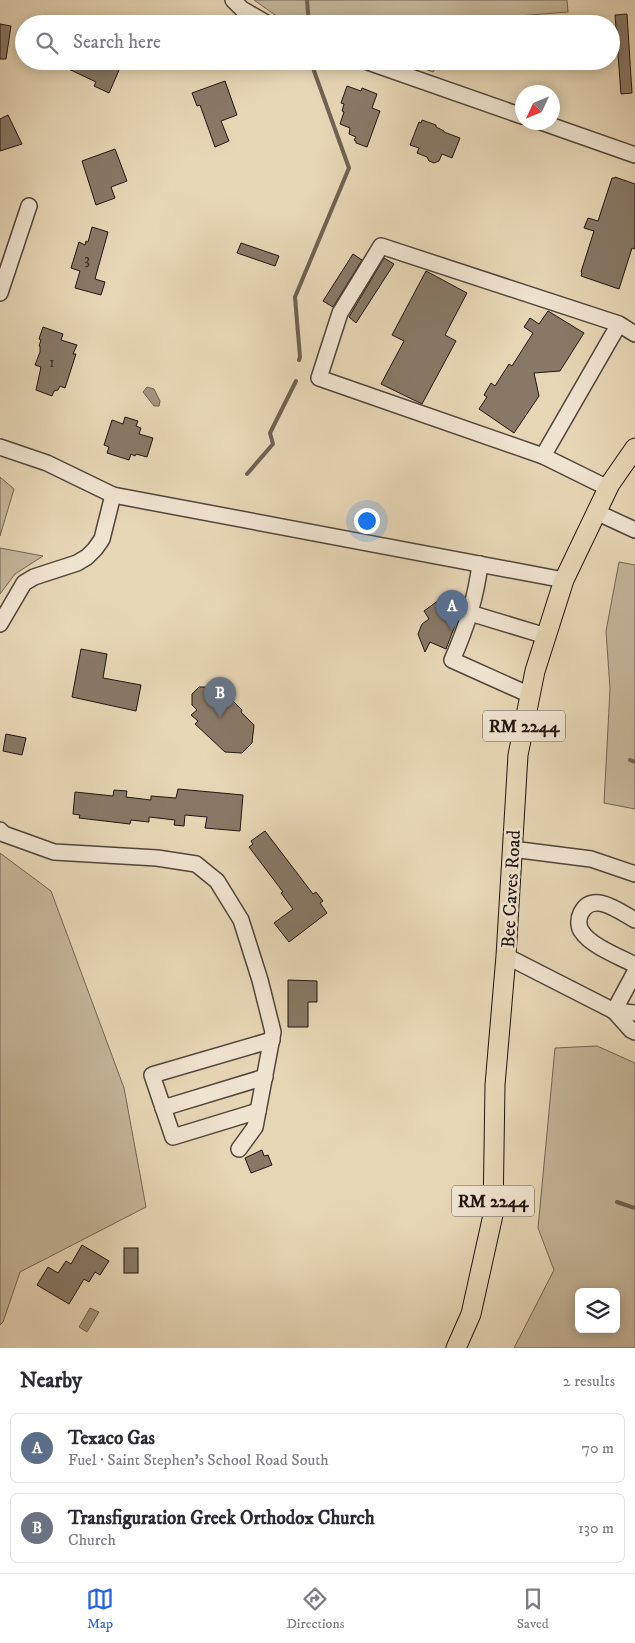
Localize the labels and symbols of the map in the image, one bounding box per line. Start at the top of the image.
north arrow [515,85,560,130]
house number: 3 [84,249,90,269]
house number: 1 [49,352,55,372]
your location [354,508,380,534]
pin: A [436,590,468,631]
pin: B [204,677,236,718]
road number: RM 2244 [483,710,565,741]
street label: Bee Caves Road [497,829,526,949]
road number: RM 2244 [452,1186,534,1216]

